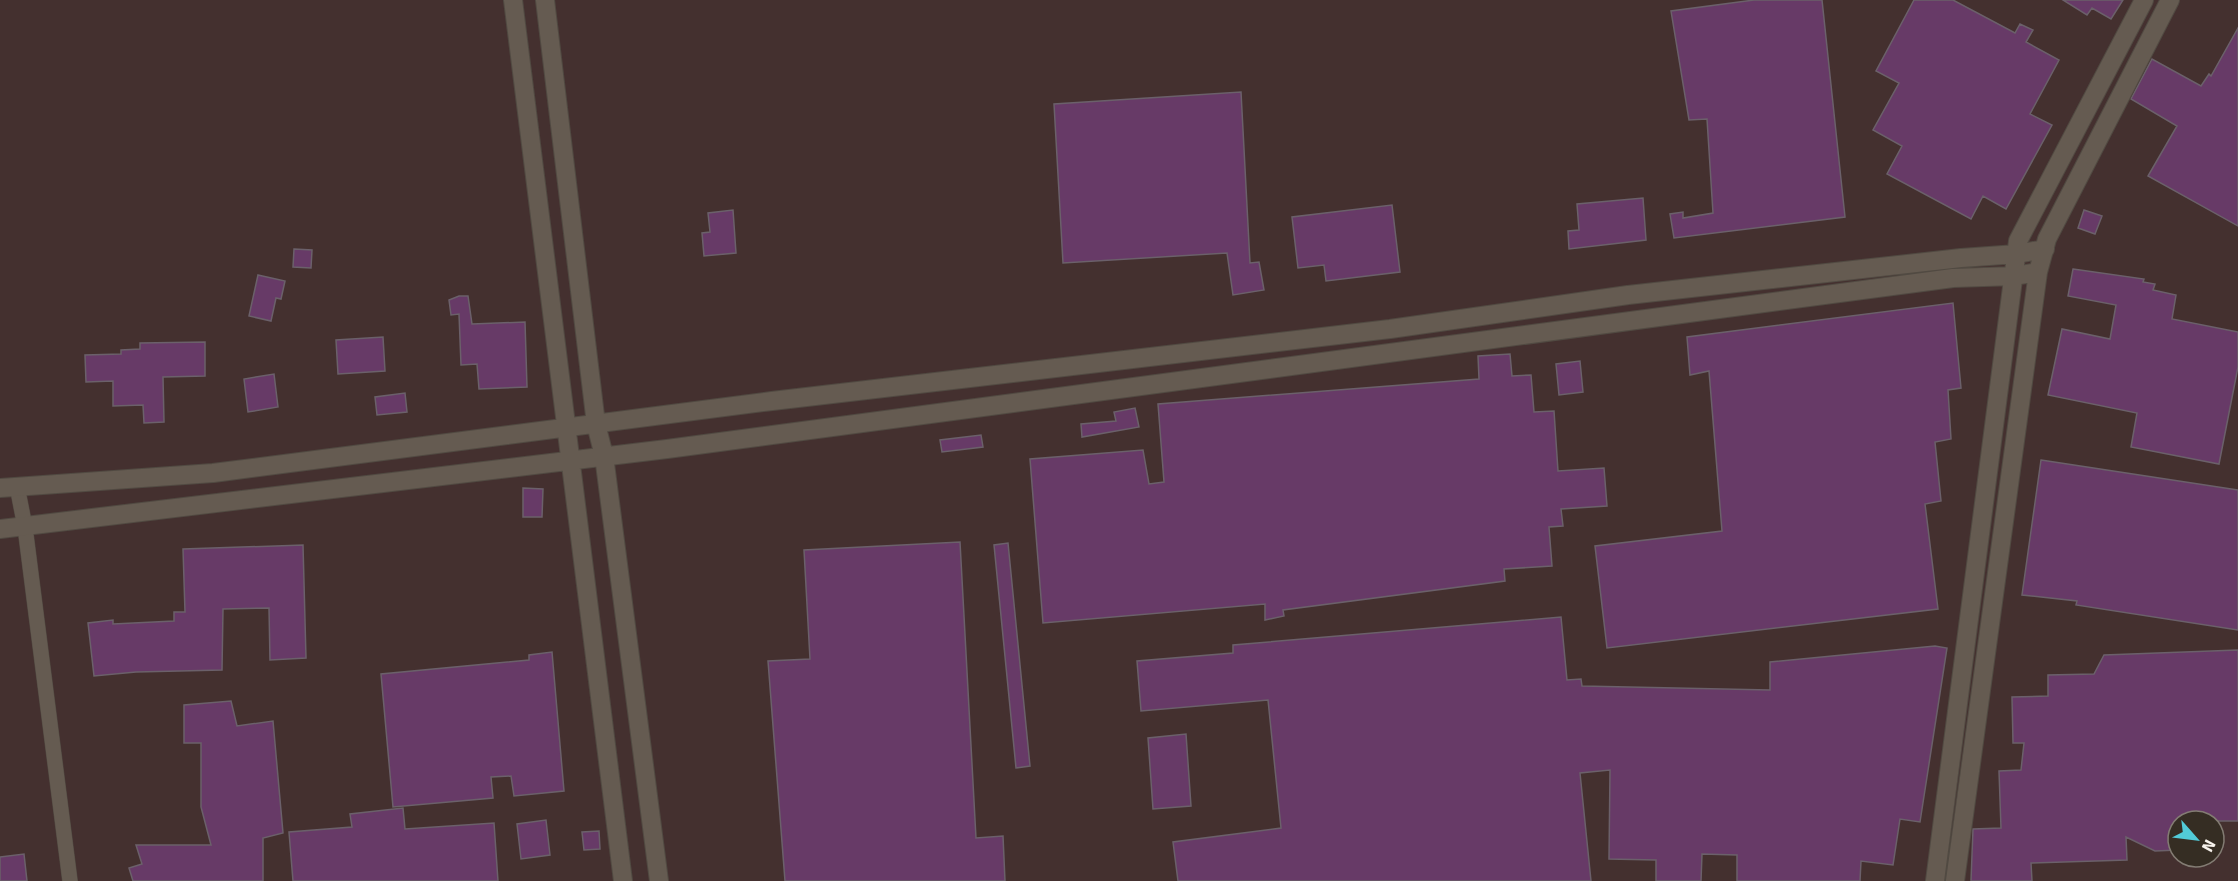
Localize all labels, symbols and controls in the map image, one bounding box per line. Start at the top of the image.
north arrow [2166,809,2226,869]
text: N [2197,836,2220,855]

